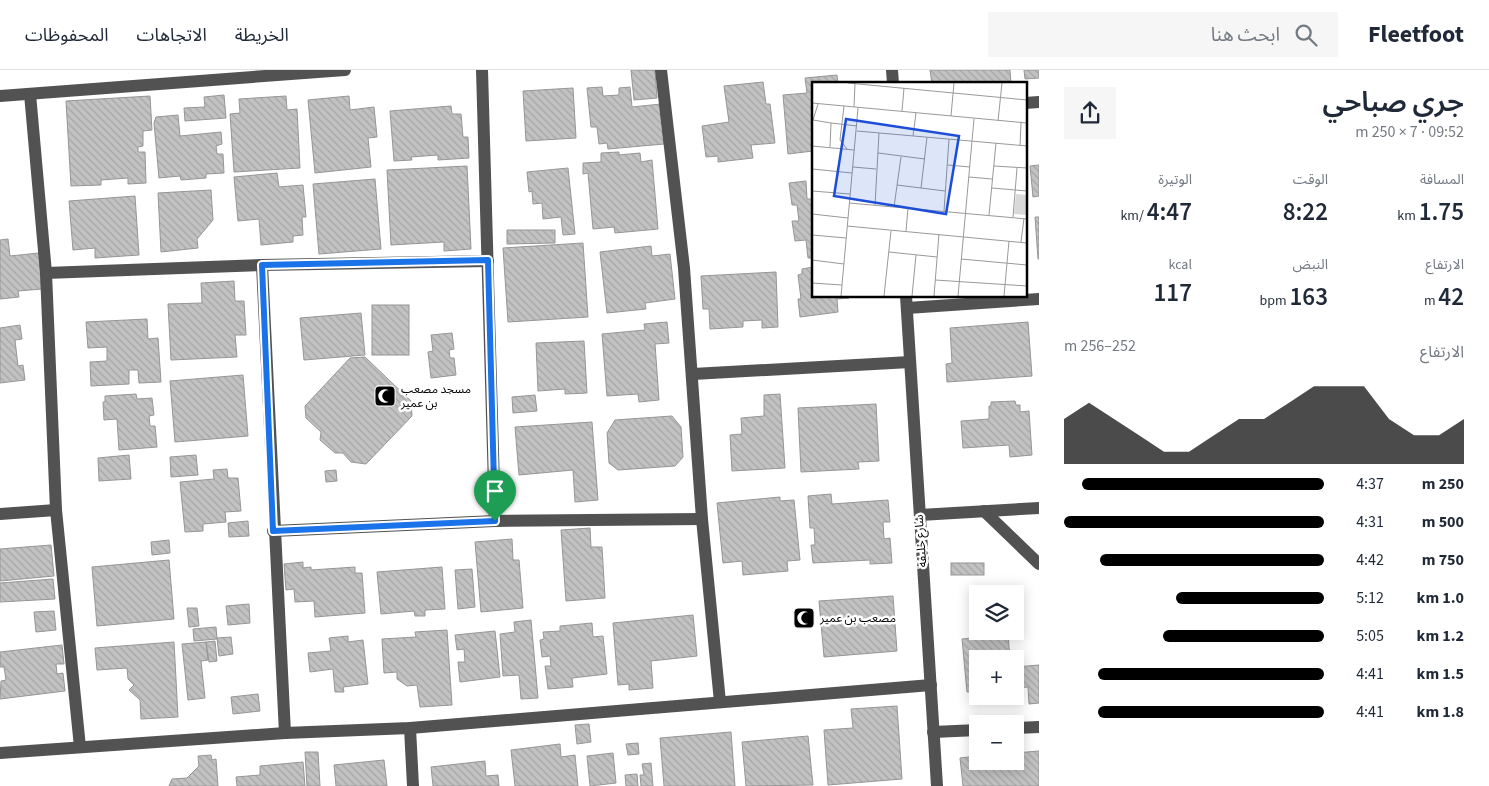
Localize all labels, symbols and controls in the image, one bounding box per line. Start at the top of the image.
search box [988,12,1338,57]
text: Fleetfoot [1368,17,1464,52]
icon: search [1292,21,1320,49]
text: ابحث هنا [1211,22,1280,49]
text: المحفوظات [25,23,109,48]
text: الاتجاهات [137,23,207,48]
text: الخريطة [235,23,289,48]
inset map [812,82,1026,298]
text: جري صباحي [1322,82,1464,122]
button: share [1064,87,1116,139]
text: 09:52 · 7 × 250 m [1355,121,1464,143]
text: الوتيرة [1158,170,1192,190]
text: الوقت [1293,170,1328,190]
text: المسافة [1420,170,1464,190]
text: 4:47 [1147,194,1192,230]
text: 8:22 [1283,194,1328,230]
text: 1.75 [1419,194,1464,230]
text: /km [1120,206,1147,226]
text: km [1397,206,1419,226]
text: kcal [1168,255,1192,275]
text: النبض [1292,255,1328,275]
text: الارتفاع [1426,255,1464,275]
text: 117 [1154,275,1192,311]
text: 163 [1290,279,1328,315]
text: 42 [1438,279,1464,315]
text: bpm [1260,291,1290,311]
text: m [1424,291,1438,311]
text: 252–256 m [1064,335,1136,357]
text: الارتفاع [1420,341,1464,363]
place label: مسجد مصعب بن عمير [400,381,471,412]
mosque icon: مسجد مصعب بن عمير [373,384,397,408]
pin [474,470,516,521]
text: 4:37 [1356,473,1384,495]
text: 250 m [1422,473,1464,495]
icon: arrive [481,477,509,505]
text: 4:31 [1356,511,1384,533]
text: 500 m [1422,511,1464,533]
street label: شارع خليفة [911,514,931,568]
text: 4:42 [1356,549,1384,571]
text: 750 m [1422,549,1464,571]
map controls [969,585,1024,770]
button: layers [969,585,1024,640]
text: 5:12 [1356,587,1384,609]
text: 1.0 km [1417,587,1464,609]
mosque icon: مصعب بن عمير [792,606,816,630]
place label: مصعب بن عمير [819,610,896,627]
text: 5:05 [1356,625,1384,647]
text: 1.2 km [1417,625,1464,647]
button: + [969,650,1024,705]
text: 4:41 [1356,663,1384,685]
text: 1.5 km [1417,663,1464,685]
text: 4:41 [1356,701,1384,723]
text: 1.8 km [1417,701,1464,723]
button: − [969,715,1024,770]

